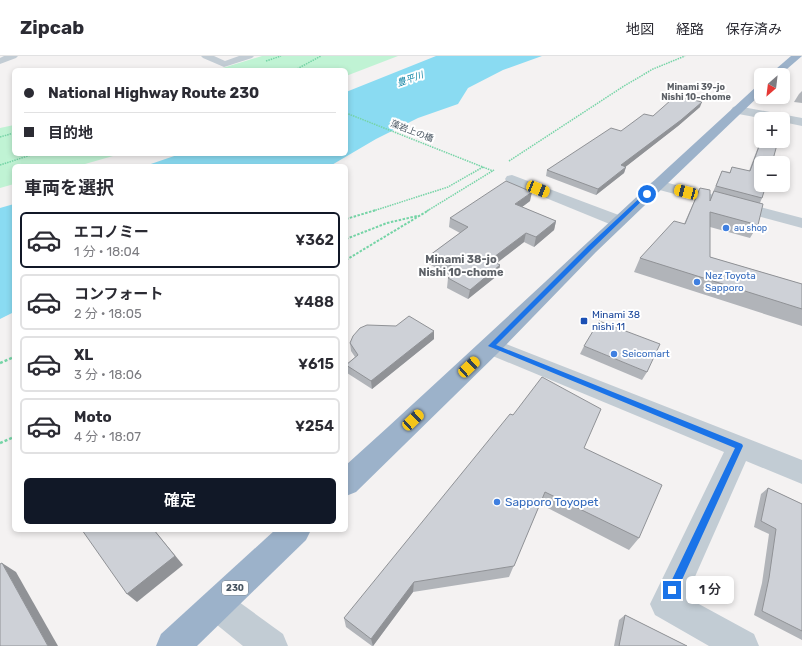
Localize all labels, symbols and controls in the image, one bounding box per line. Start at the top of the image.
text: Zipcab [20,16,84,39]
text: 地図 [626,21,654,38]
text: 経路 [676,21,704,38]
text: 保存済み [726,21,782,38]
north arrow [754,68,790,104]
map controls [754,68,790,192]
water label: 豊平川 [396,70,425,88]
district label: Minami 39-jo Nishi 10-chome [661,82,731,102]
text: National Highway Route 230 [48,84,259,102]
button: + [754,112,790,148]
street label: 藻岩上の橋 [389,118,435,144]
text: 目的地 [48,124,93,142]
button: − [754,156,790,192]
text: 車両を選択 [24,177,114,199]
car [525,179,551,199]
car [673,183,699,201]
route start [638,185,656,203]
icon: car [26,222,62,258]
text: エコノミー [74,223,149,241]
marker: au shop [721,223,731,233]
place label: au shop [734,223,767,233]
text: ¥362 [295,231,334,249]
text: 1 分 · 18:04 [74,244,140,259]
district label: Minami 38-jo Nishi 10-chome [419,253,504,279]
place label: Nez Toyota Sapporo [705,270,756,294]
marker: Nez Toyota Sapporo [692,277,702,287]
icon: car [26,284,62,320]
text: コンフォート [74,285,164,303]
text: ¥488 [294,293,334,311]
text: 2 分 · 18:05 [74,306,142,321]
place label: Minami 38 nishi 11 [592,309,640,333]
marker: Minami 38 nishi 11 [579,316,589,326]
icon: car [26,346,62,382]
text: XL [74,346,93,364]
place label: Seicomart [622,348,670,360]
marker: Seicomart [609,349,619,359]
car [456,354,482,380]
text: ¥615 [298,355,334,373]
text: 3 分 · 18:06 [74,367,142,382]
car [400,407,426,433]
icon: car [26,408,62,444]
text: Moto [74,408,112,426]
text: ¥254 [295,417,334,435]
text: 4 分 · 18:07 [74,429,141,444]
button: 確定 [24,478,336,524]
place label: Sapporo Toyopet [505,495,599,509]
marker: Sapporo Toyopet [492,497,502,507]
callout: 1 分 [686,576,734,604]
road number: 230 [222,581,248,595]
route end [663,581,681,599]
text: 1 分 [699,582,721,597]

